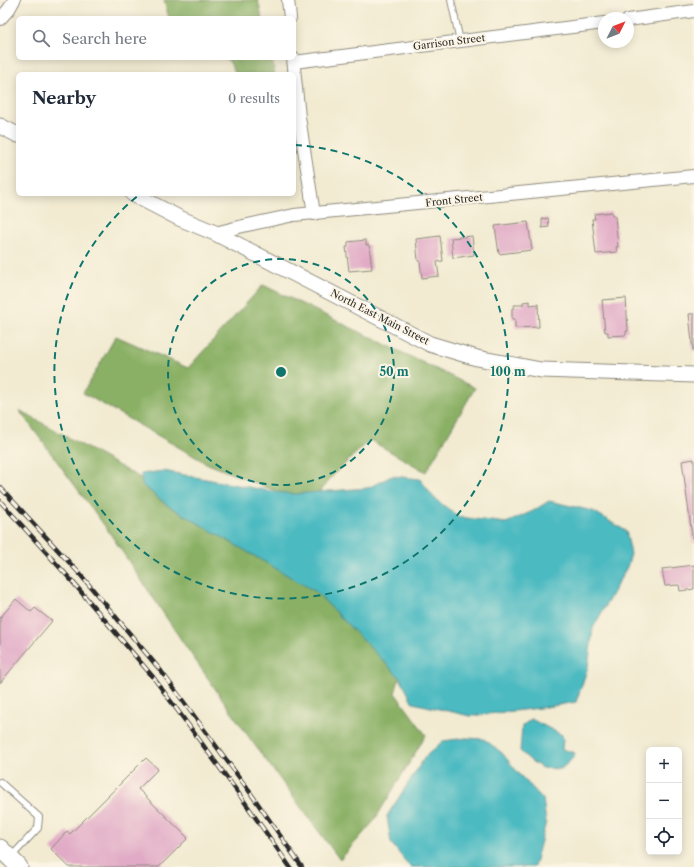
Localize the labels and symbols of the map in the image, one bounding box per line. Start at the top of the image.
north arrow [598,12,634,48]
street label: Garrison Street [412,31,486,53]
street label: Front Street [425,190,484,209]
street label: North East Main Street [328,286,432,348]
text: 50 m [379,364,409,379]
text: 100 m [490,364,526,379]
centre of rings [274,365,288,379]

